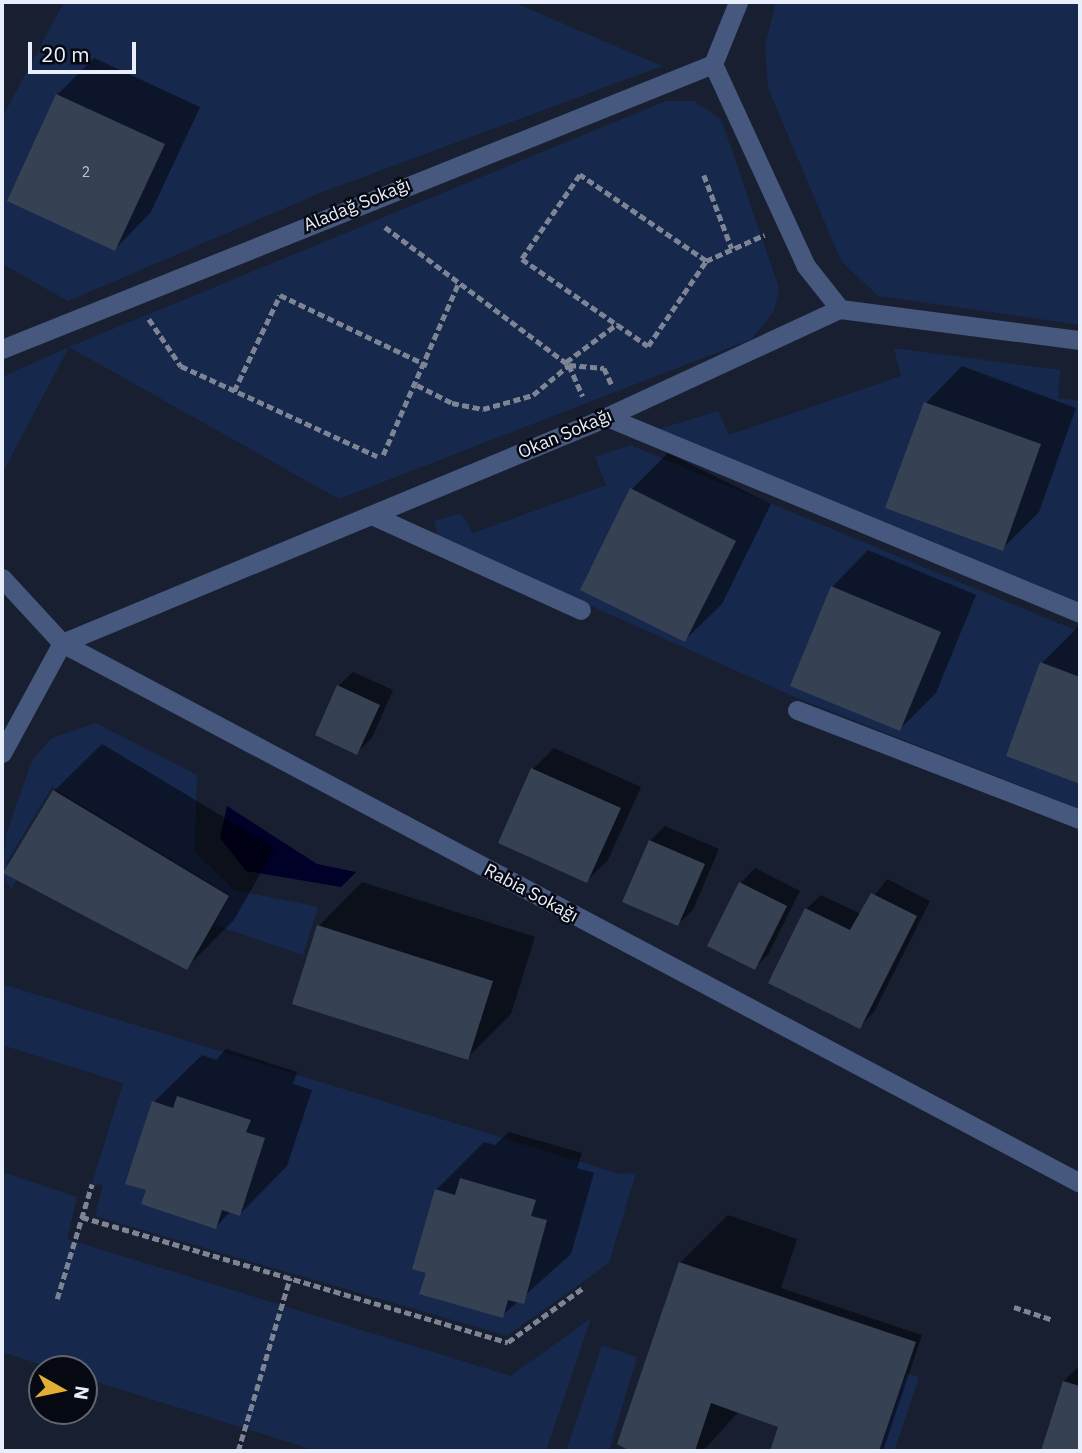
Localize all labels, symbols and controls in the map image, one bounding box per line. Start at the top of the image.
scale bar [32,28,140,72]
text: 20 m [41,40,90,68]
house number: 2 [82,164,90,180]
street label: Aladağ Sokağı [300,174,414,236]
street label: Okan Sokağı [515,405,615,463]
street label: Rabia Sokağı [480,859,582,927]
north arrow [28,1355,98,1425]
text: N [69,1384,95,1402]

